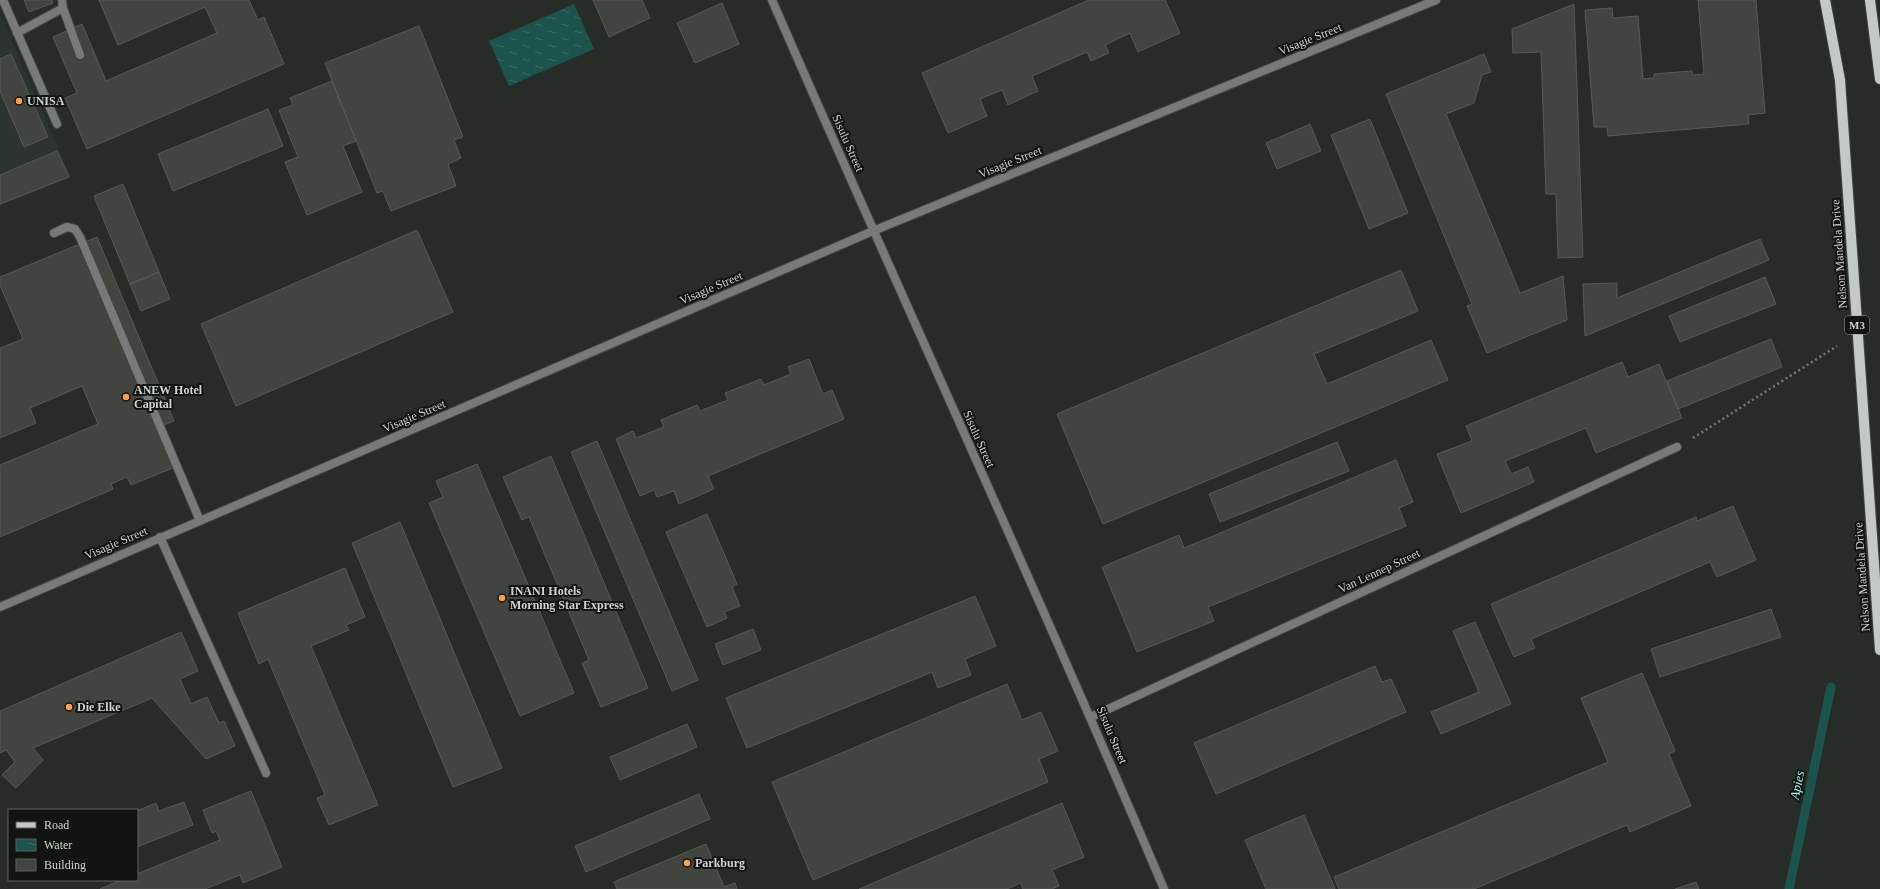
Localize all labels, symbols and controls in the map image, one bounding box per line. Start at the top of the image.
street label: Visagie Street [1276,20,1344,58]
place label: UNISA [27,94,65,108]
marker: UNISA [14,96,24,106]
street label: Sisulu Street [829,112,867,174]
street label: Visagie Street [976,143,1044,181]
street label: Nelson Mandela Drive [1828,199,1850,309]
street label: Visagie Street [677,268,745,308]
road number: M3 [1845,316,1869,334]
place label: ANEW Hotel Capital [134,383,203,411]
marker: ANEW Hotel Capital [121,392,131,402]
street label: Visagie Street [380,396,448,436]
street label: Sisulu Street [960,408,998,470]
street label: Nelson Mandela Drive [1851,522,1873,632]
street label: Visagie Street [82,523,150,563]
street label: Van Lennep Street [1336,546,1423,596]
place label: INANI Hotels Morning Star Express [510,584,624,612]
marker: INANI Hotels Morning Star Express [497,593,507,603]
place label: Die Elke [77,700,121,714]
marker: Die Elke [64,702,74,712]
street label: Sisulu Street [1094,704,1131,766]
water label: Apies [1786,769,1807,802]
legend [8,809,138,881]
text: Road [44,818,69,832]
text: Water [44,838,72,852]
place label: Parkburg [695,856,745,870]
text: Building [44,858,86,872]
marker: Parkburg [682,858,692,868]

